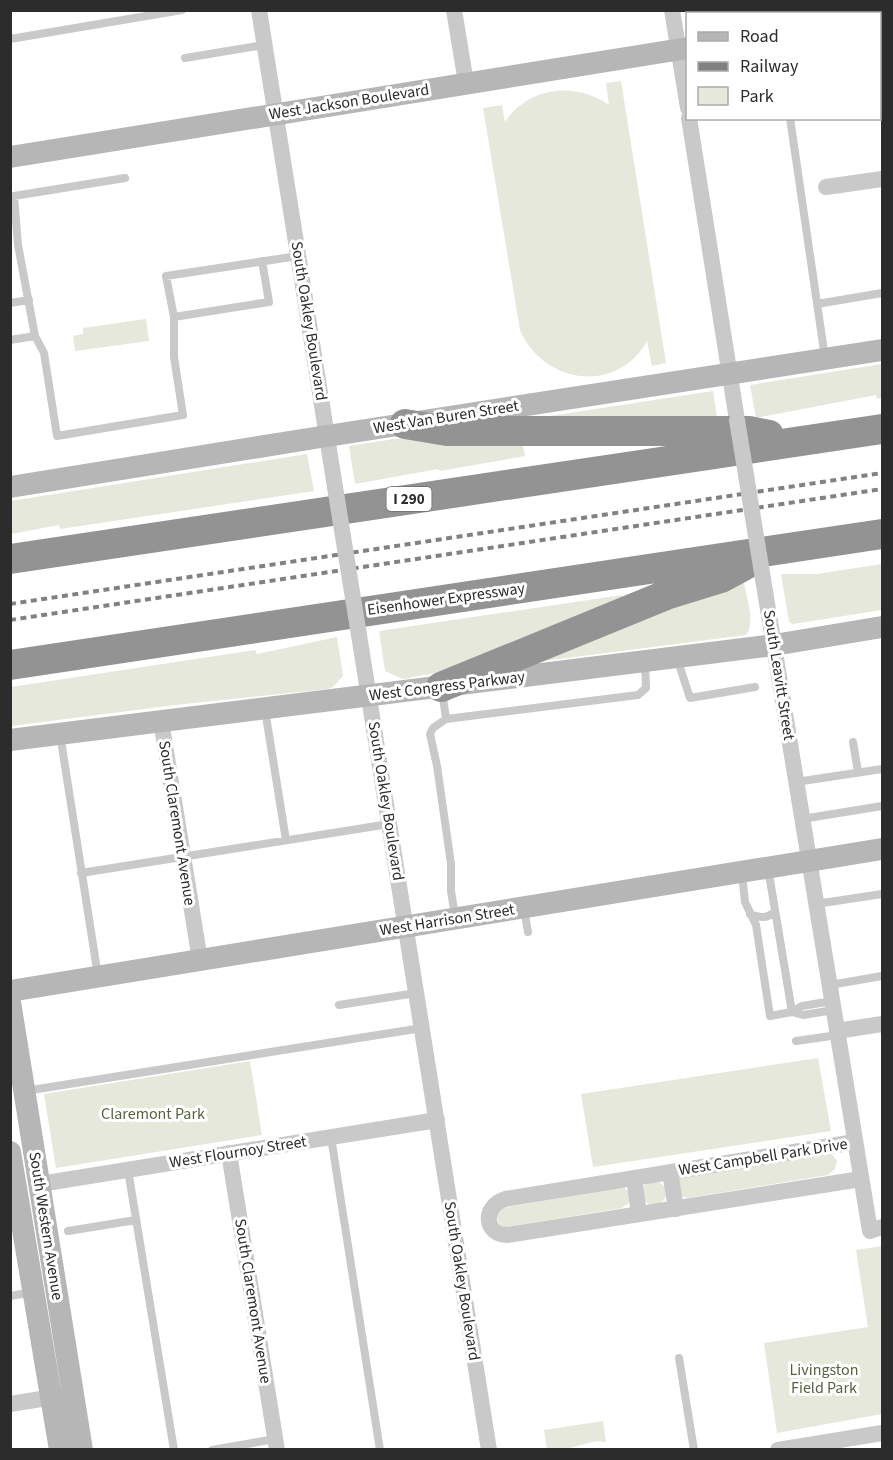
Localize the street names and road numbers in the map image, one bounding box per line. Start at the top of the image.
street label: West Jackson Boulevard [267,78,431,126]
street label: South Oakley Boulevard [286,240,332,402]
street label: West Van Buren Street [372,395,521,439]
road number: I 290 [386,487,432,511]
street label: Eisenhower Expressway [366,577,527,621]
street label: South Leavitt Street [758,608,800,742]
street label: West Congress Parkway [368,665,527,706]
street label: South Oakley Boulevard [363,720,409,882]
street label: South Claremont Avenue [153,739,201,907]
street label: West Harrison Street [378,898,517,942]
street label: West Flournoy Street [168,1130,309,1174]
street label: West Campbell Park Drive [677,1133,849,1181]
street label: South Western Avenue [23,1150,69,1302]
street label: South Oakley Boulevard [439,1200,485,1362]
street label: South Claremont Avenue [229,1217,277,1385]

